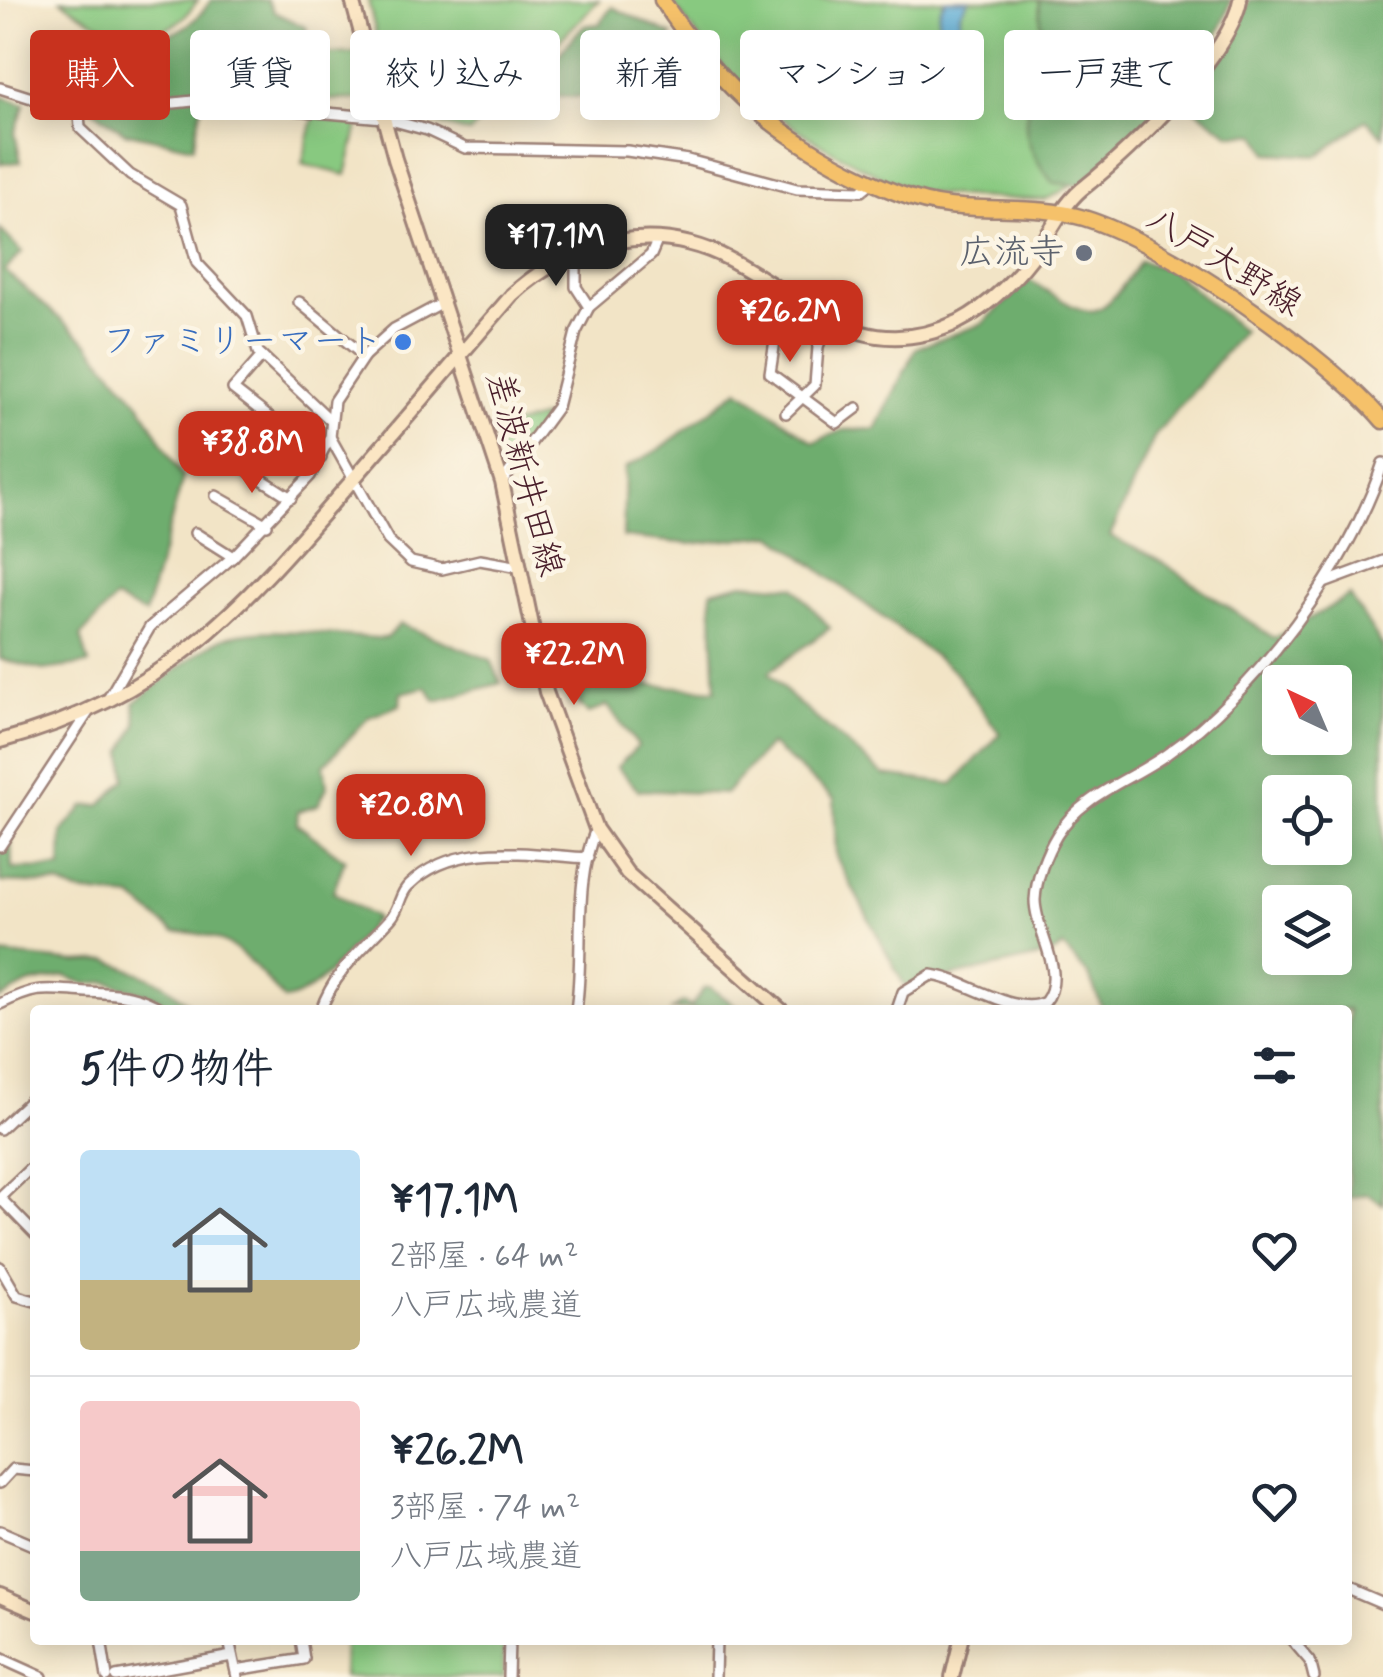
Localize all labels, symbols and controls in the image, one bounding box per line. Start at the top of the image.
chip: 購入 [30,30,170,120]
chip: 賃貸 [190,30,330,120]
chip: 絞り込み [350,30,560,120]
chip: 新着 [580,30,720,120]
chip: マンション [740,30,984,120]
chip: 一戸建て [1004,30,1214,120]
street label: 八戸大野線 [1138,196,1310,328]
pin: ¥17.1M [475,204,637,289]
text: ¥17.1M [507,215,605,257]
place label: 広流寺 [959,230,1064,276]
marker: 広流寺 [1073,242,1095,264]
pin: ¥26.2M [709,280,871,365]
text: ¥26.2M [739,291,841,333]
place label: ファミリーマート [102,319,383,365]
marker: ファミリーマート [392,331,414,353]
street label: 差波新井田線 [475,367,573,581]
pin: ¥38.8M [171,411,333,496]
text: ¥38.8M [200,422,304,464]
pin: ¥22.2M [493,623,655,708]
text: ¥22.2M [523,634,625,676]
north arrow [1262,665,1352,755]
map controls [1262,665,1352,975]
pin: ¥20.8M [330,774,492,859]
button: locate [1262,775,1352,865]
text: ¥20.8M [358,785,464,827]
button: layers [1262,885,1352,975]
icon: filters [1247,1038,1302,1093]
text: 5件の物件 [80,1043,273,1098]
text: ¥17.1M [390,1174,518,1229]
icon: home [160,1190,280,1310]
icon: heart [1247,1223,1302,1278]
text: 2部屋 · 64 m² [390,1236,578,1278]
text: 八戸広域農道 [390,1285,582,1327]
text: ¥26.2M [390,1425,524,1480]
icon: home [160,1441,280,1561]
icon: heart [1247,1474,1302,1529]
text: 3部屋 · 74 m² [390,1487,580,1529]
text: 八戸広域農道 [390,1536,582,1578]

